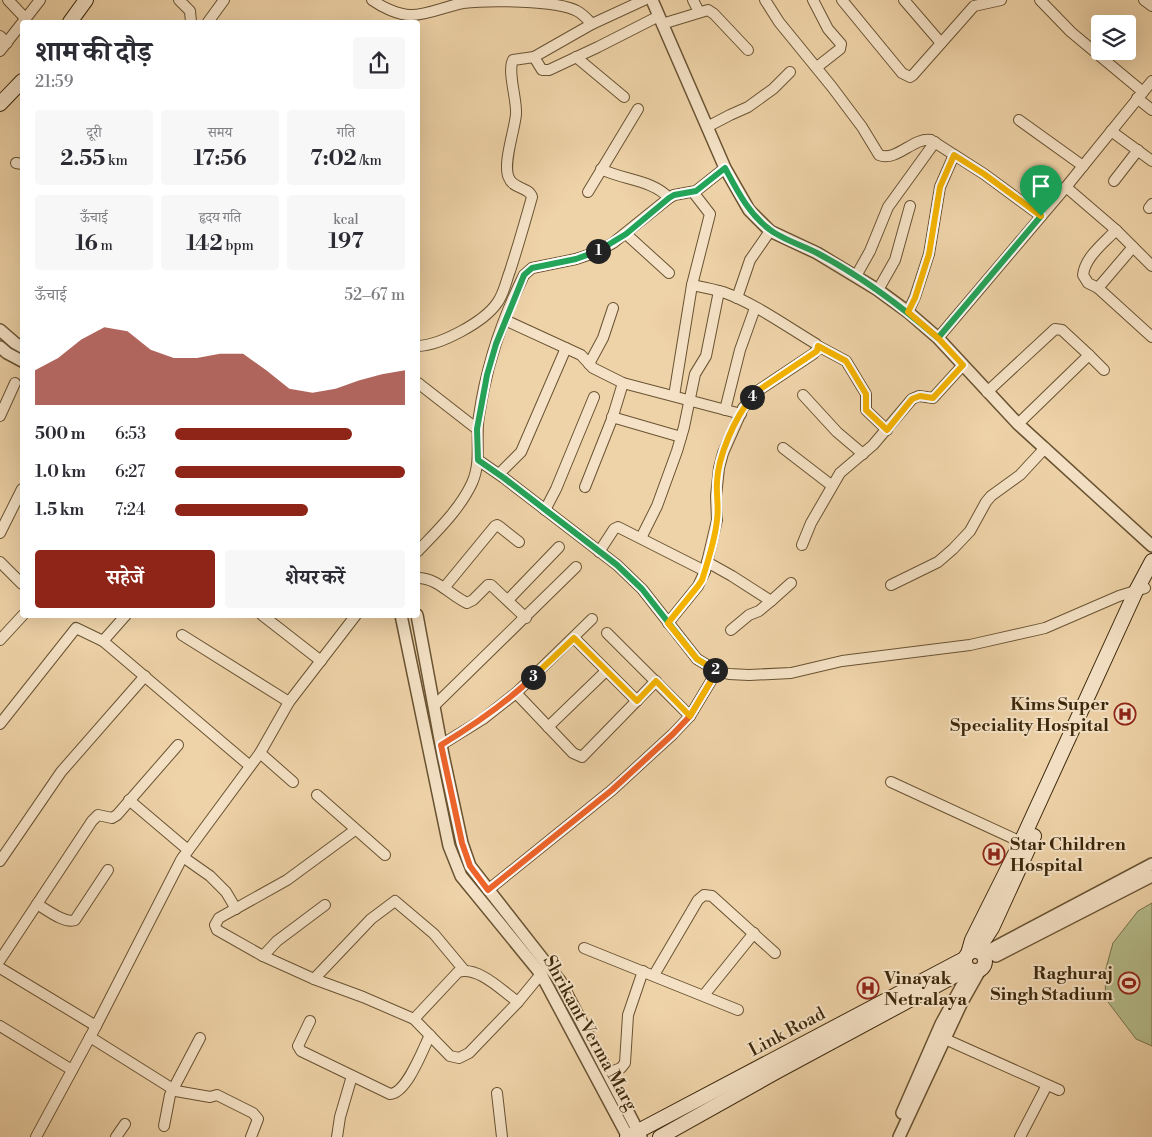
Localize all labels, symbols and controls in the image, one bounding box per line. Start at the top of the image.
map controls [1091,15,1136,60]
button: layers [1091,15,1136,60]
text: शाम की दौड़ [35,35,152,70]
button: share [353,37,405,89]
text: 21:59 [35,72,73,92]
text: दूरी [86,124,102,142]
text: समय [208,124,232,142]
text: गति [337,124,355,142]
text: 2.55 [60,146,105,172]
text: 17:56 [193,146,247,172]
text: 7:02 [310,146,357,172]
text: km [105,152,128,170]
text: /km [357,152,382,170]
pin [1020,165,1062,216]
icon: arrive [1027,172,1055,200]
text: ऊँचाई [80,209,108,227]
text: हृदय गति [199,209,241,227]
text: kcal [333,211,359,229]
text: 197 [328,229,364,255]
text: 16 [75,231,98,257]
text: 142 [186,231,223,257]
text: m [98,237,113,255]
text: bpm [223,237,254,255]
pin: 1 [586,238,610,264]
text: 1 [595,242,602,260]
text: ऊँचाई [35,285,67,305]
text: 52–67 m [344,285,405,305]
pin: 4 [740,384,764,410]
text: 4 [748,388,757,406]
text: 500 m [35,424,85,444]
text: 6:53 [115,424,146,444]
text: 1.0 km [35,462,86,482]
text: 6:27 [115,462,145,482]
text: 1.5 km [35,500,84,520]
text: 7:24 [115,500,146,520]
button: सहेजें [35,550,215,608]
button: शेयर करें [225,550,405,608]
pin: 2 [702,658,728,682]
text: 2 [711,661,720,679]
pin: 3 [520,664,546,690]
text: 3 [529,668,538,686]
place label: Kims Super Speciality Hospital [950,693,1109,737]
hospital icon: Kims Super Speciality Hospital [1113,702,1137,726]
place label: Star Children Hospital [1010,833,1126,877]
hospital icon: Star Children Hospital [982,842,1006,866]
street label: Shrikant Verma Marg [538,951,643,1115]
place label: Raghuraj Singh Stadium [990,962,1114,1006]
place label: Vinayak Netralaya [883,967,967,1011]
sports icon: Raghuraj Singh Stadium [1117,971,1141,995]
hospital icon: Vinayak Netralaya [856,976,880,1000]
street label: Link Road [745,1002,830,1062]

